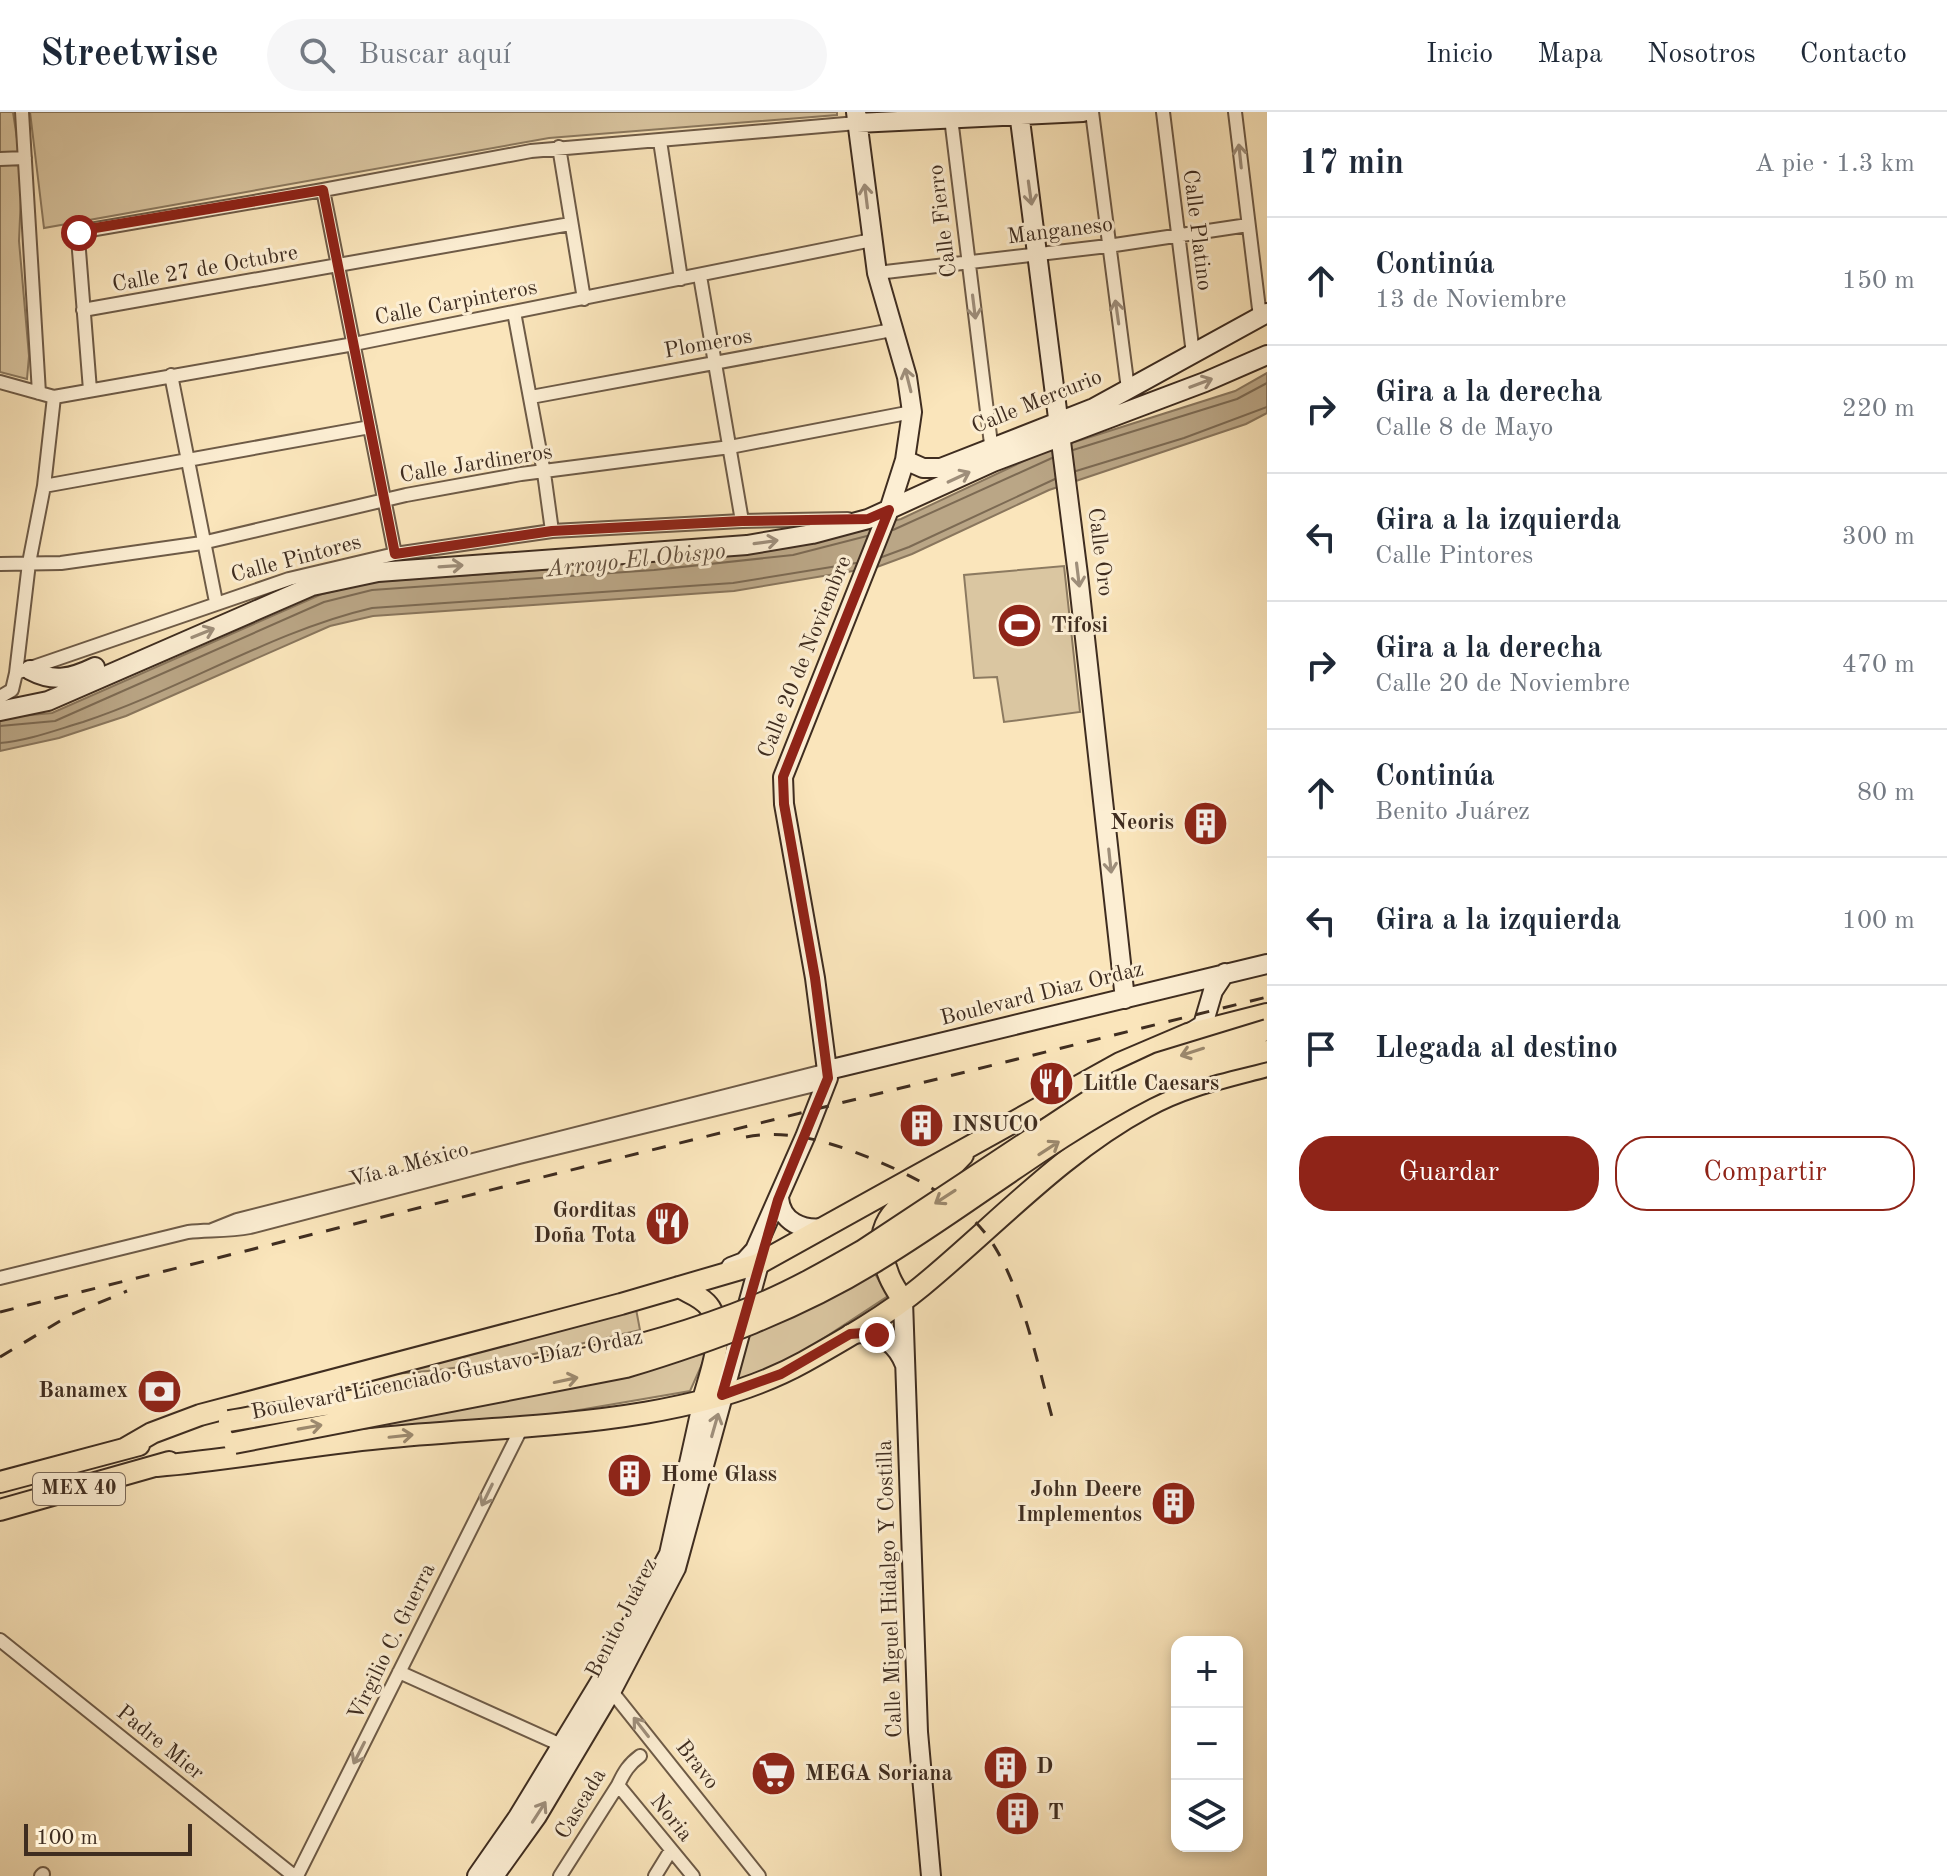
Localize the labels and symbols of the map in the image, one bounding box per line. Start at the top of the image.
one-way arrow [1232,143,1247,170]
street label: Calle Fierro [925,163,961,279]
street label: Calle Platino [1179,168,1215,292]
one-way arrow [1023,180,1038,205]
one-way arrow [858,183,873,209]
street label: Manganeso [1006,214,1114,248]
route start [61,215,97,251]
street label: Calle 27 de Octubre [110,242,300,296]
street label: Calle Carpinteros [373,276,539,330]
one-way arrow [966,293,981,319]
one-way arrow [1109,300,1124,325]
street label: Plomeros [662,325,754,363]
street label: Calle Mercurio [969,366,1105,438]
one-way arrow [899,367,914,393]
one-way arrow [1188,375,1213,389]
street label: Calle Jardineros [398,441,554,487]
one-way arrow [947,469,971,484]
street label: Calle Oro [1084,506,1116,598]
street label: Calle Pintores [229,531,363,587]
one-way arrow [753,534,778,549]
water label: Arroyo El Obispo [543,540,727,583]
street label: Calle 20 de Noviembre [754,553,856,761]
one-way arrow [437,558,464,573]
one-way arrow [1071,561,1086,587]
sports icon: Tifosi [996,602,1044,650]
place label: Tifosi [1051,615,1108,637]
one-way arrow [190,625,215,640]
building icon: Neoris [1181,799,1229,847]
place label: Neoris [1110,812,1174,834]
one-way arrow [1103,847,1118,874]
street label: Boulevard Diaz Ordaz [938,958,1146,1030]
one-way arrow [1180,1046,1205,1060]
restaurant icon: Little Caesars [1028,1060,1076,1108]
place label: Little Caesars [1083,1073,1219,1095]
building icon: INSUCO [897,1101,945,1149]
place label: INSUCO [952,1114,1038,1136]
street label: Vía a México [347,1139,471,1191]
one-way arrow [1037,1140,1059,1157]
one-way arrow [934,1188,956,1205]
place label: Gorditas Doña Tota [533,1200,636,1247]
restaurant icon: Gorditas Doña Tota [643,1200,691,1248]
route end [859,1317,895,1353]
street label: Boulevard Licenciado Gustavo Díaz Ordaz [249,1326,645,1424]
bank icon: Banamex [135,1367,183,1415]
one-way arrow [553,1372,578,1387]
place label: Banamex [38,1380,128,1402]
one-way arrow [708,1413,723,1439]
one-way arrow [297,1419,322,1434]
one-way arrow [387,1428,414,1443]
street label: Calle Miguel Hidalgo Y Costilla [874,1439,906,1738]
building icon: Home Glass [606,1451,654,1499]
place label: Home Glass [661,1464,777,1486]
road number: MEX 40 [33,1473,125,1505]
place label: John Deere Implementos [1017,1479,1142,1526]
building icon: John Deere Implementos [1149,1479,1197,1527]
one-way arrow [479,1482,494,1506]
street label: Benito Juárez [582,1555,662,1681]
street label: Virgilio C. Guerra [345,1560,440,1724]
street label: Padre Mier [112,1701,208,1785]
one-way arrow [633,1717,650,1738]
street label: Bravo [671,1736,723,1794]
one-way arrow [351,1740,366,1764]
building icon: D [981,1743,1029,1791]
supermarket icon: MEGA Soriana [750,1750,798,1798]
place label: D [1036,1756,1053,1778]
place label: MEGA Soriana [805,1763,953,1785]
street label: Cascada [551,1765,611,1843]
building icon: T [993,1789,1041,1837]
street label: Noria [646,1790,697,1846]
one-way arrow [531,1801,547,1824]
place label: T [1048,1802,1064,1824]
scale bar [24,1820,192,1856]

